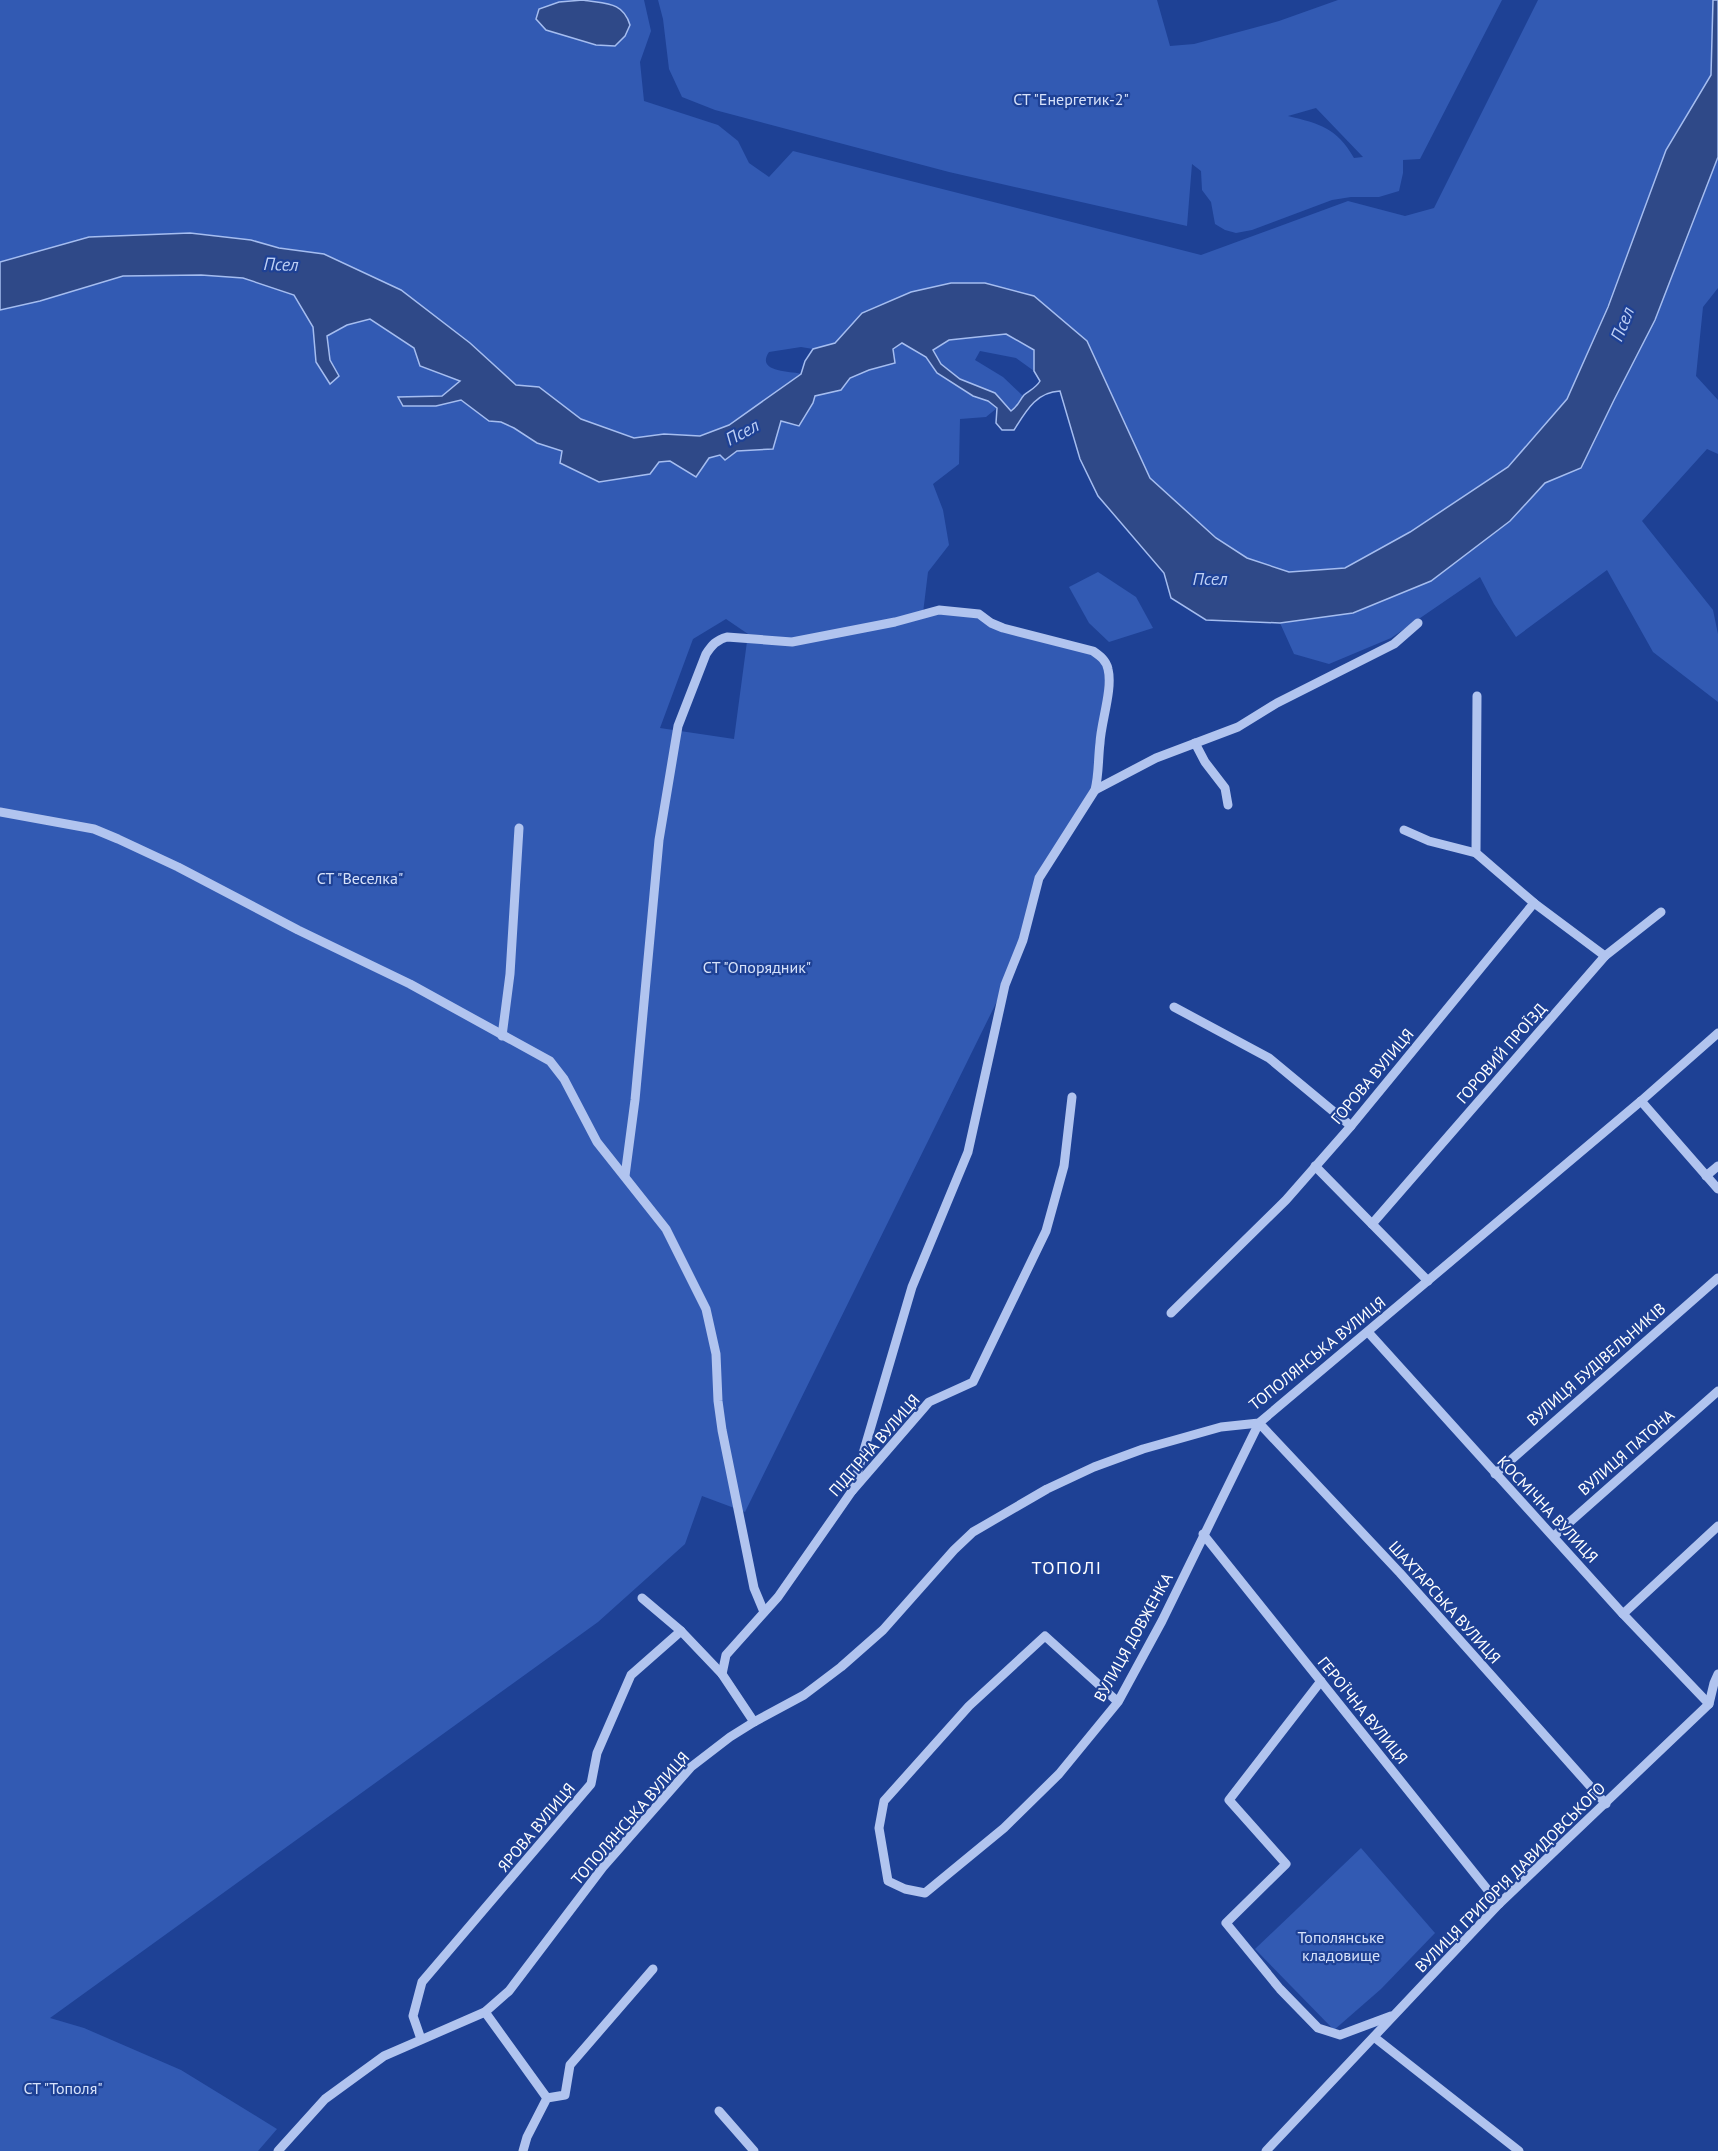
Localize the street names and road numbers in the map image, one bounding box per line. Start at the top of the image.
street label: ГОРОВИЙ ПРОЇЗД [1452,998,1550,1107]
street label: ГОРОВА ВУЛИЦЯ [1326,1024,1418,1128]
street label: ТОПОЛЯНСЬКА ВУЛИЦЯ [1245,1292,1389,1414]
street label: ВУЛИЦЯ БУДІВЕЛЬНИКІВ [1522,1298,1670,1430]
street label: ПІДГІРНА ВУЛИЦЯ [824,1390,924,1500]
street label: ВУЛИЦЯ ПАТОНА [1574,1404,1679,1499]
street label: КОСМІЧНА ВУЛИЦЯ [1493,1451,1603,1567]
street label: ШАХТАРСЬКА ВУЛИЦЯ [1385,1537,1505,1667]
street label: ВУЛИЦЯ ДОВЖЕНКА [1089,1568,1177,1705]
street label: ГЕРОЇЧНА ВУЛИЦЯ [1314,1652,1412,1768]
street label: ТОПОЛЯНСЬКА ВУЛИЦЯ [567,1747,693,1889]
street label: ВУЛИЦЯ ГРИГОРІЯ ДАВИДОВСЬКОГО [1411,1778,1609,1976]
street label: ЯРОВА ВУЛИЦЯ [493,1779,579,1875]

